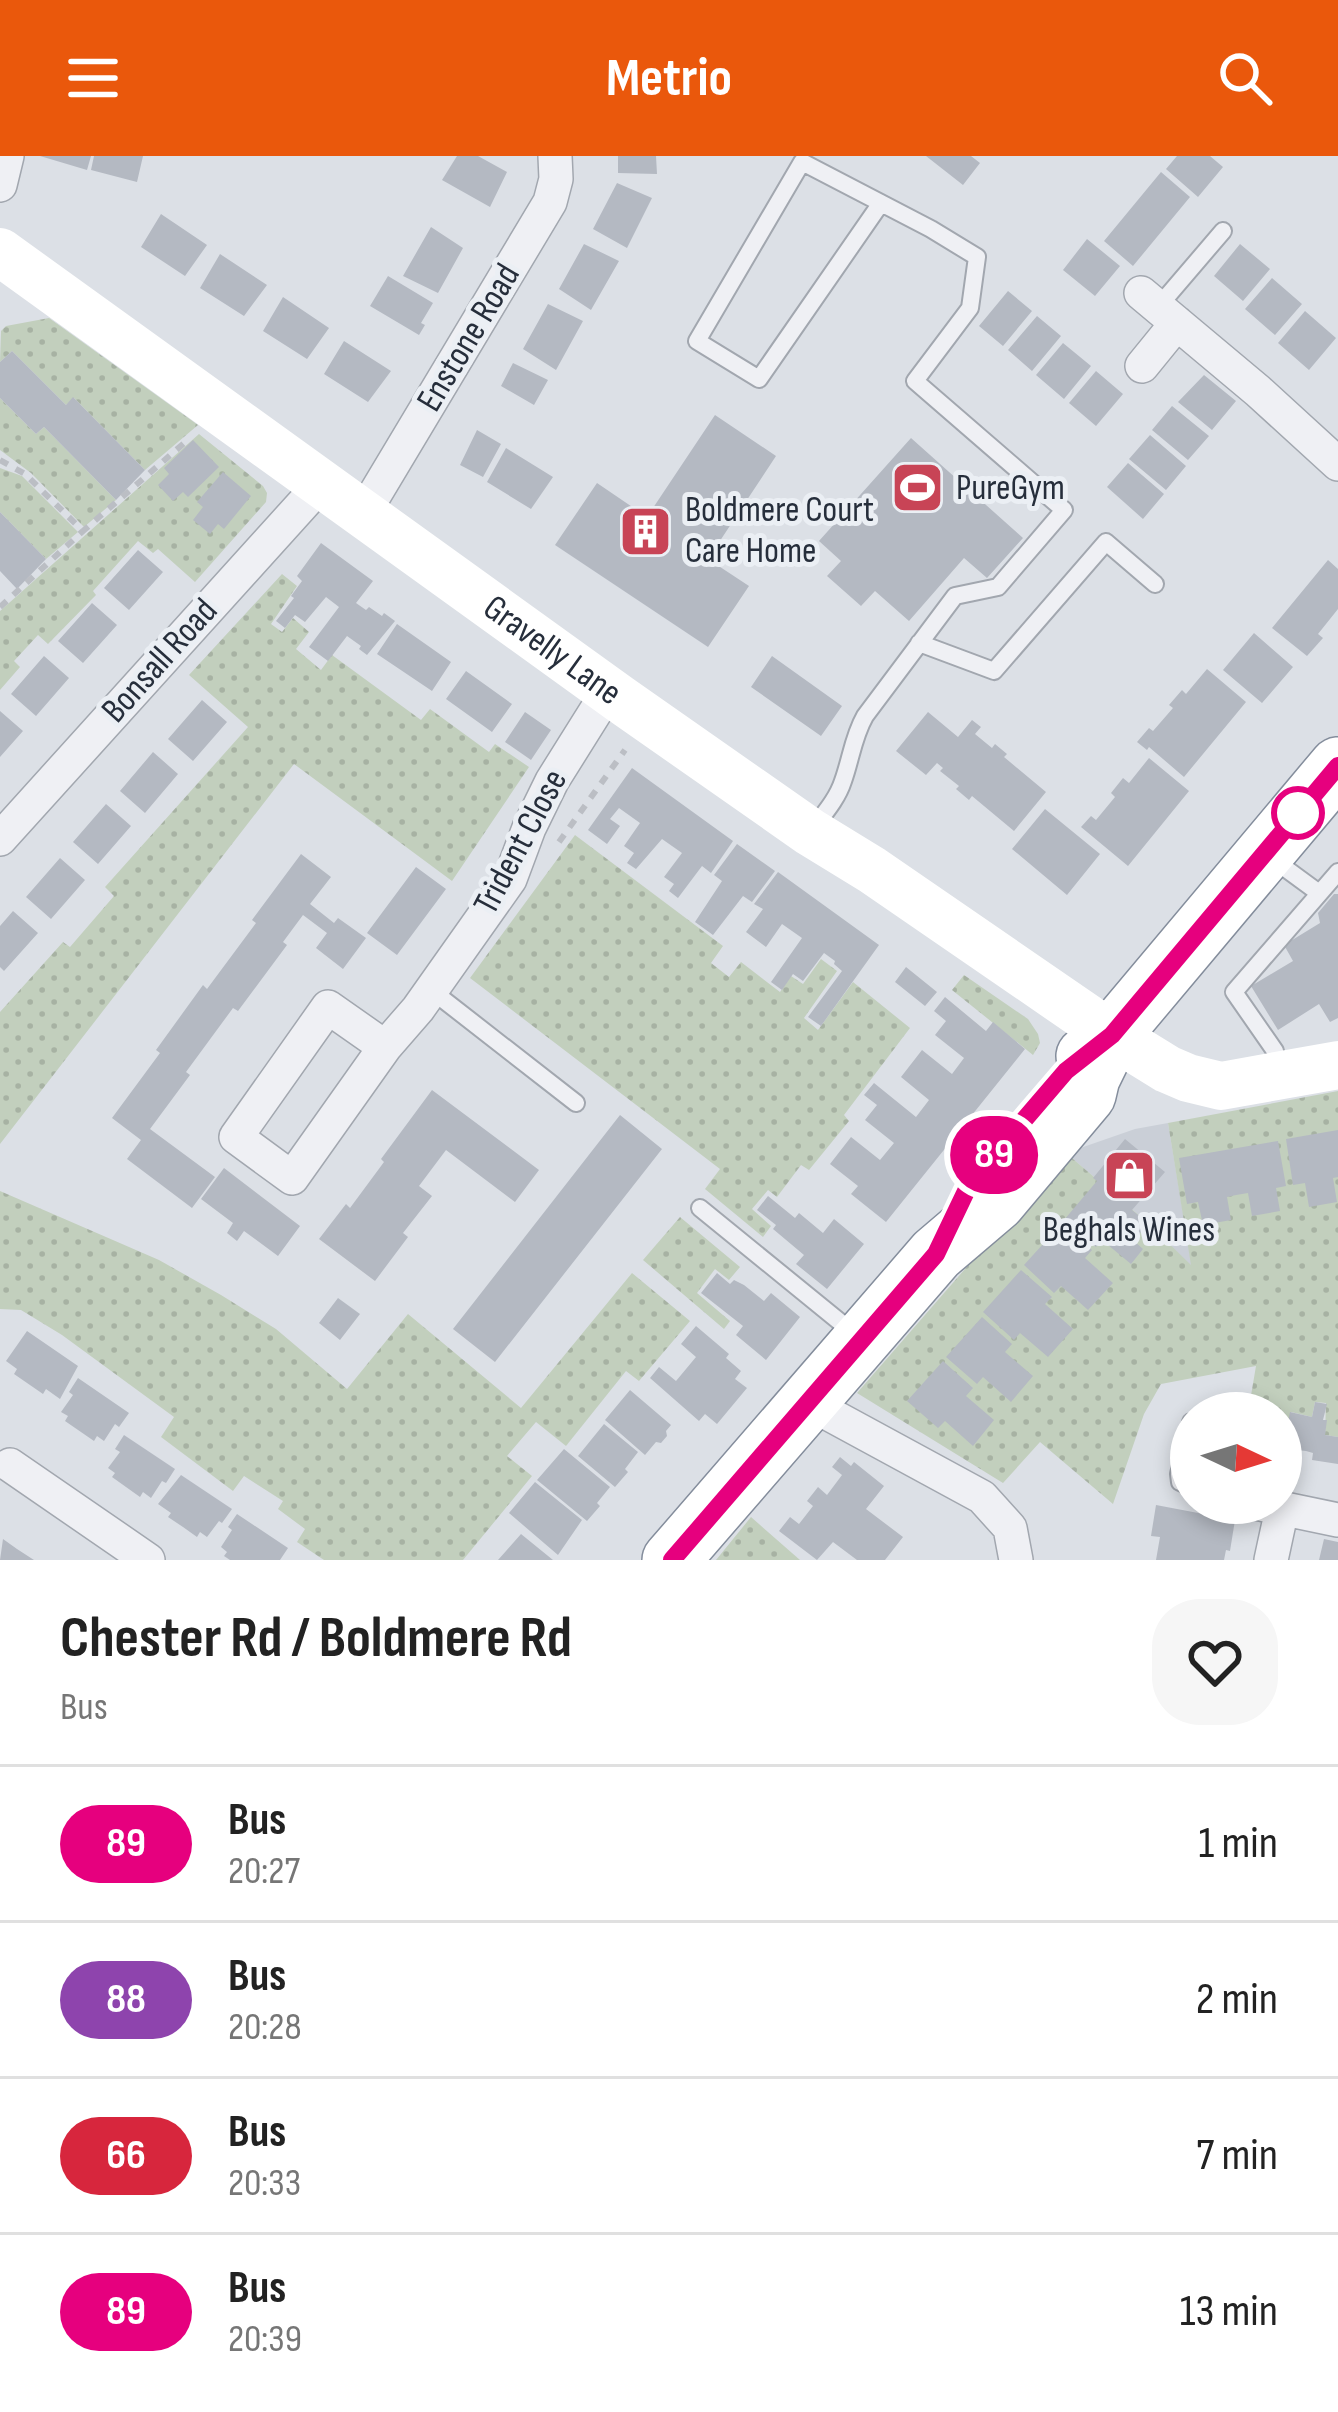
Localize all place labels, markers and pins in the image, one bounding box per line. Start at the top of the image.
sports icon: PureGym [889,460,945,516]
place label: PureGym [956,467,1065,510]
place label: Boldmere Court Care Home [685,489,874,573]
building icon: Boldmere Court Care Home [618,503,674,559]
unlabelled marker [1273,788,1323,838]
shop icon: Beghals Wines [1101,1147,1157,1203]
place label: Beghals Wines [1043,1209,1215,1252]

